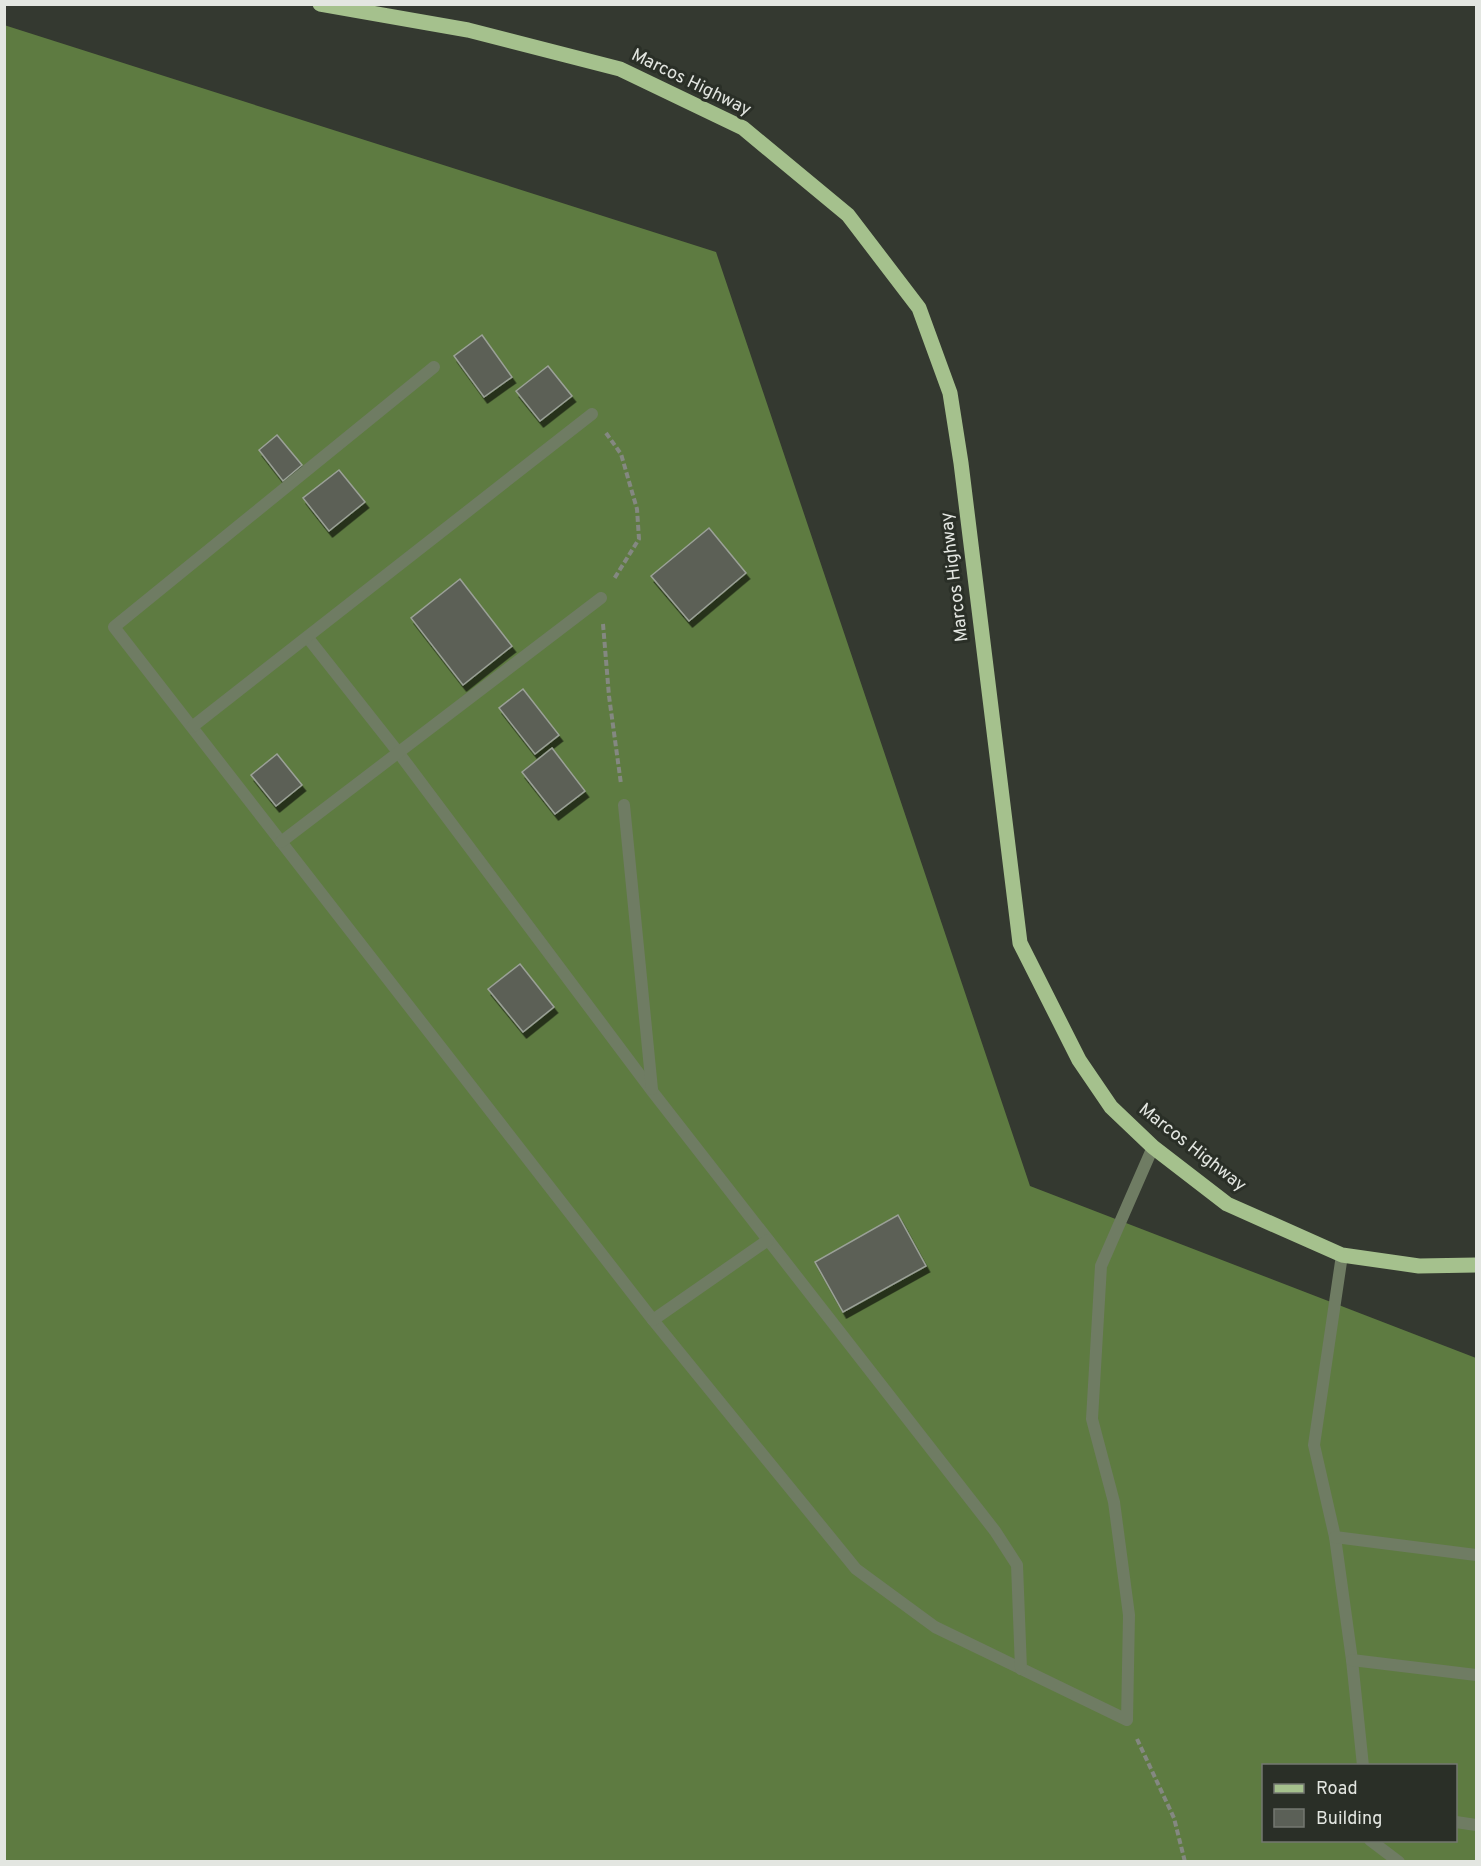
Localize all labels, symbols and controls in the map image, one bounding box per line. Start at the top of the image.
street label: Marcos Highway [627,44,755,122]
street label: Marcos Highway [936,511,974,643]
street label: Marcos Highway [1133,1099,1251,1197]
legend [1262,1764,1457,1842]
text: Road [1316,1778,1358,1801]
text: Building [1316,1808,1382,1831]

